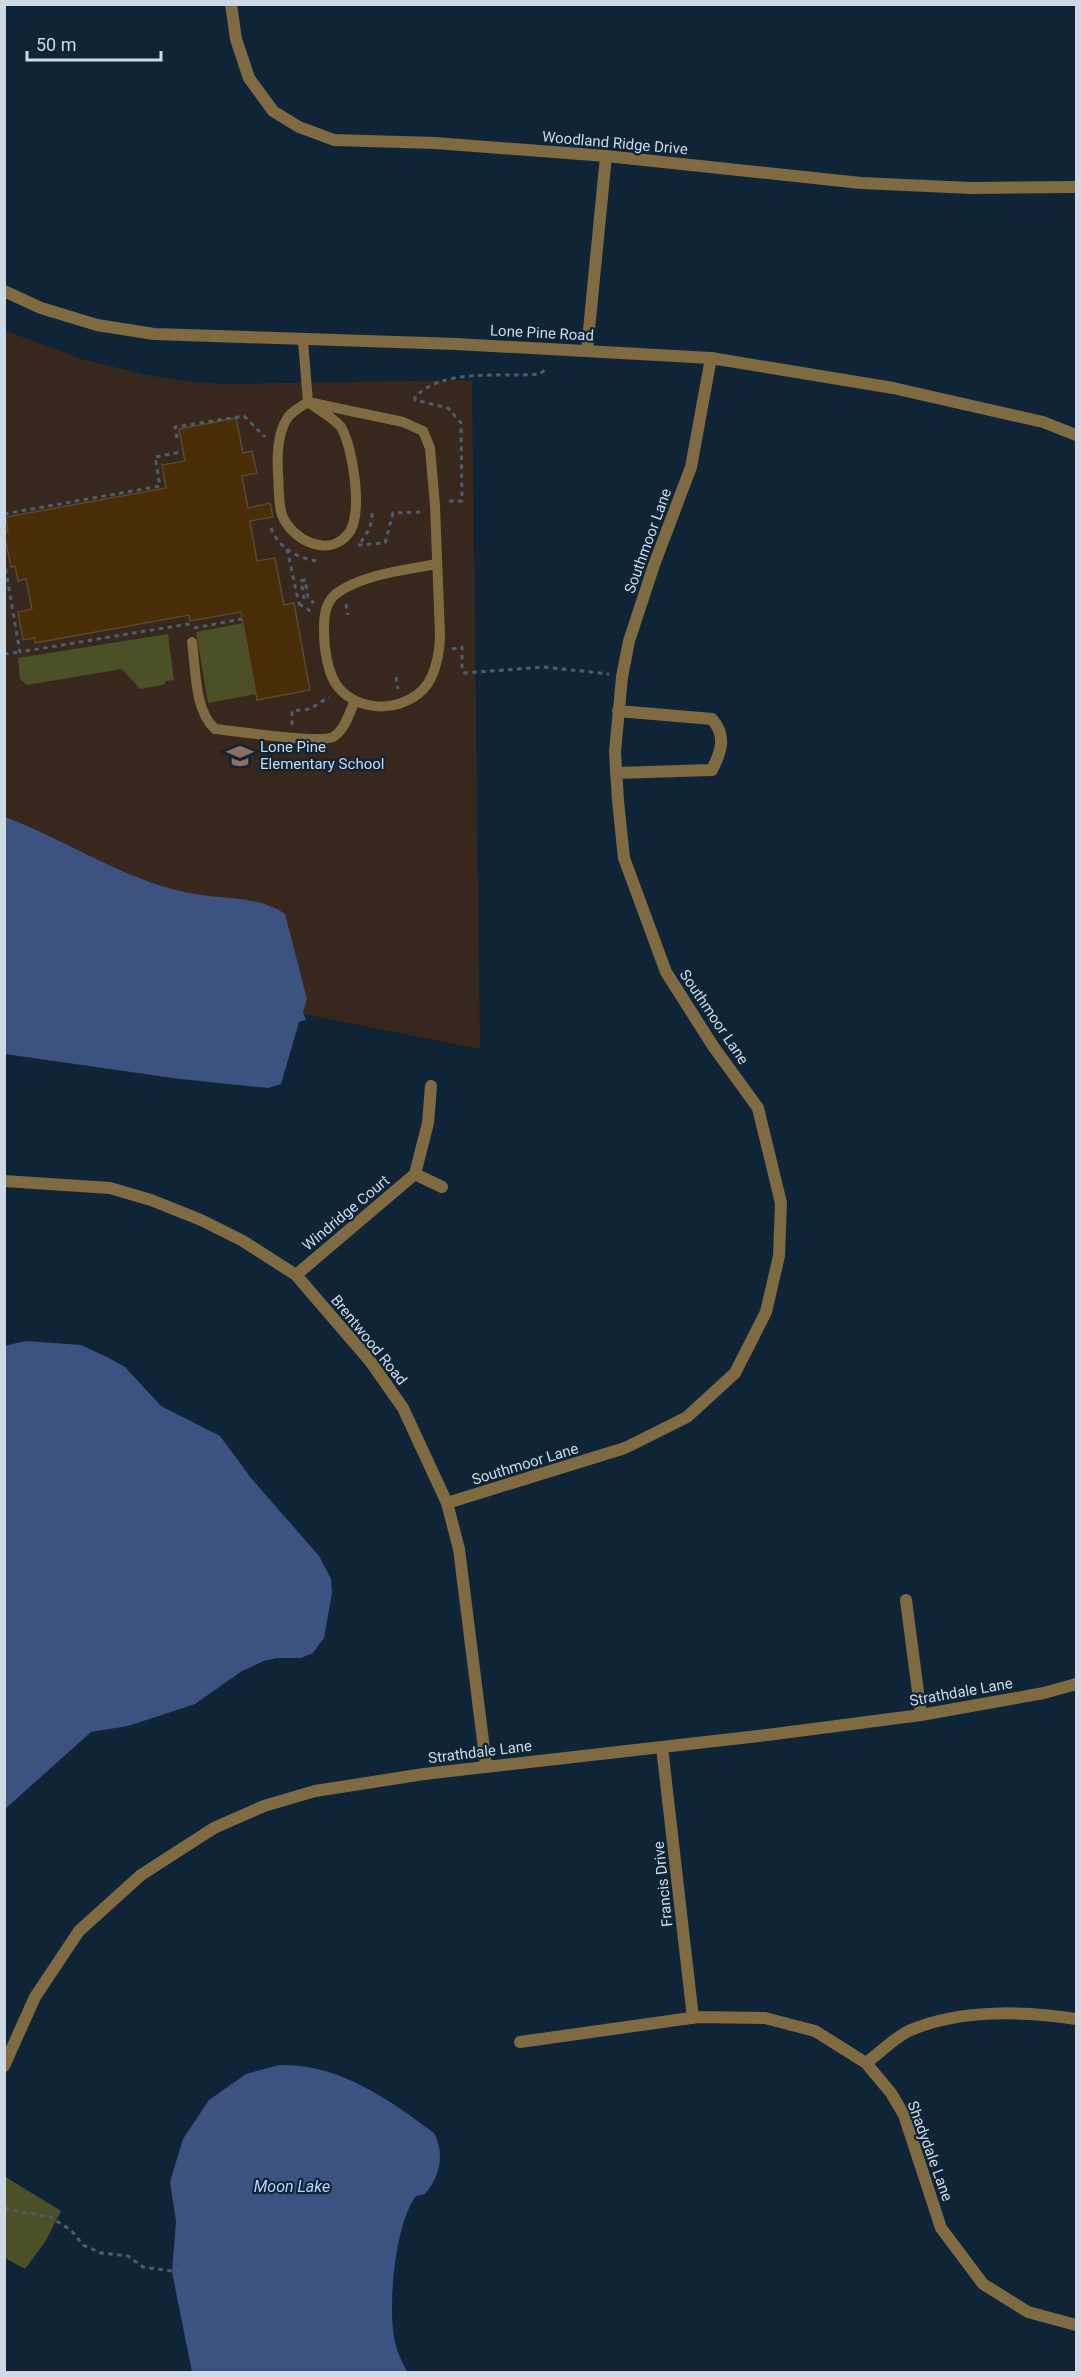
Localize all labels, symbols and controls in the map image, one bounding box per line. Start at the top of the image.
scale bar [27,24,160,62]
text: 50 m [36,34,76,55]
street label: Woodland Ridge Drive [541,128,689,158]
street label: Lone Pine Road [490,321,594,345]
street label: Southmoor Lane [621,486,675,596]
place label: Lone Pine Elementary School [260,738,384,773]
school or university icon: Lone Pine Elementary School [225,741,255,771]
street label: Southmoor Lane [676,966,752,1068]
street label: Windridge Court [299,1171,393,1255]
street label: Brentwood Road [327,1291,411,1389]
street label: Southmoor Lane [470,1439,580,1489]
street label: Strathdale Lane [908,1674,1014,1710]
street label: Strathdale Lane [427,1737,533,1767]
street label: Francis Drive [650,1840,676,1928]
street label: Shadydale Lane [904,2098,956,2204]
water label: Moon Lake [254,2177,330,2196]

